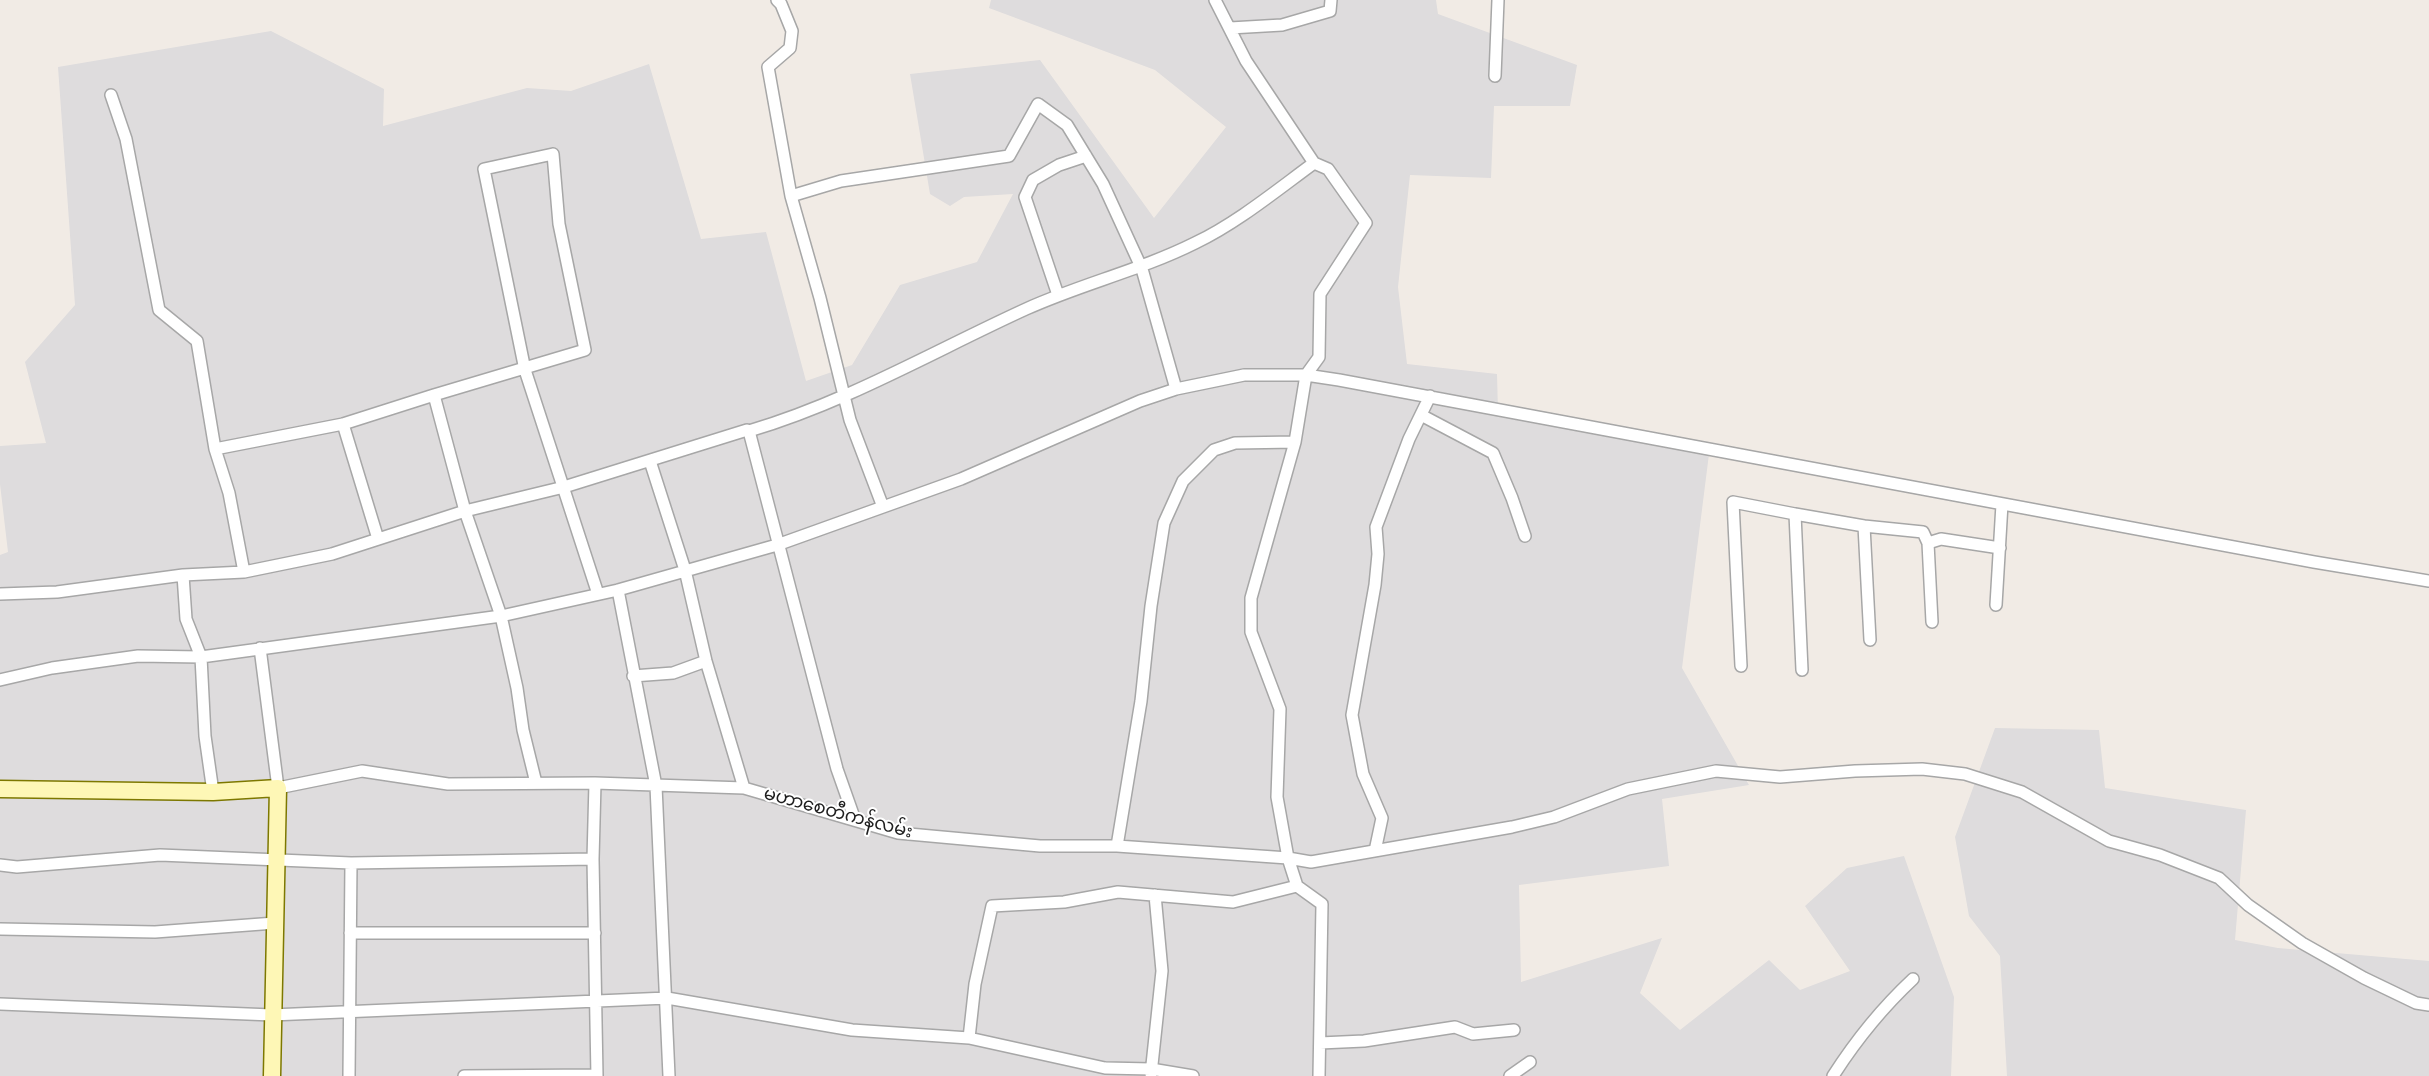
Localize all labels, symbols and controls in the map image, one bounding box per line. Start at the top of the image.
street label: မဟာစေတီကန်လမ်း [761,783,915,843]

